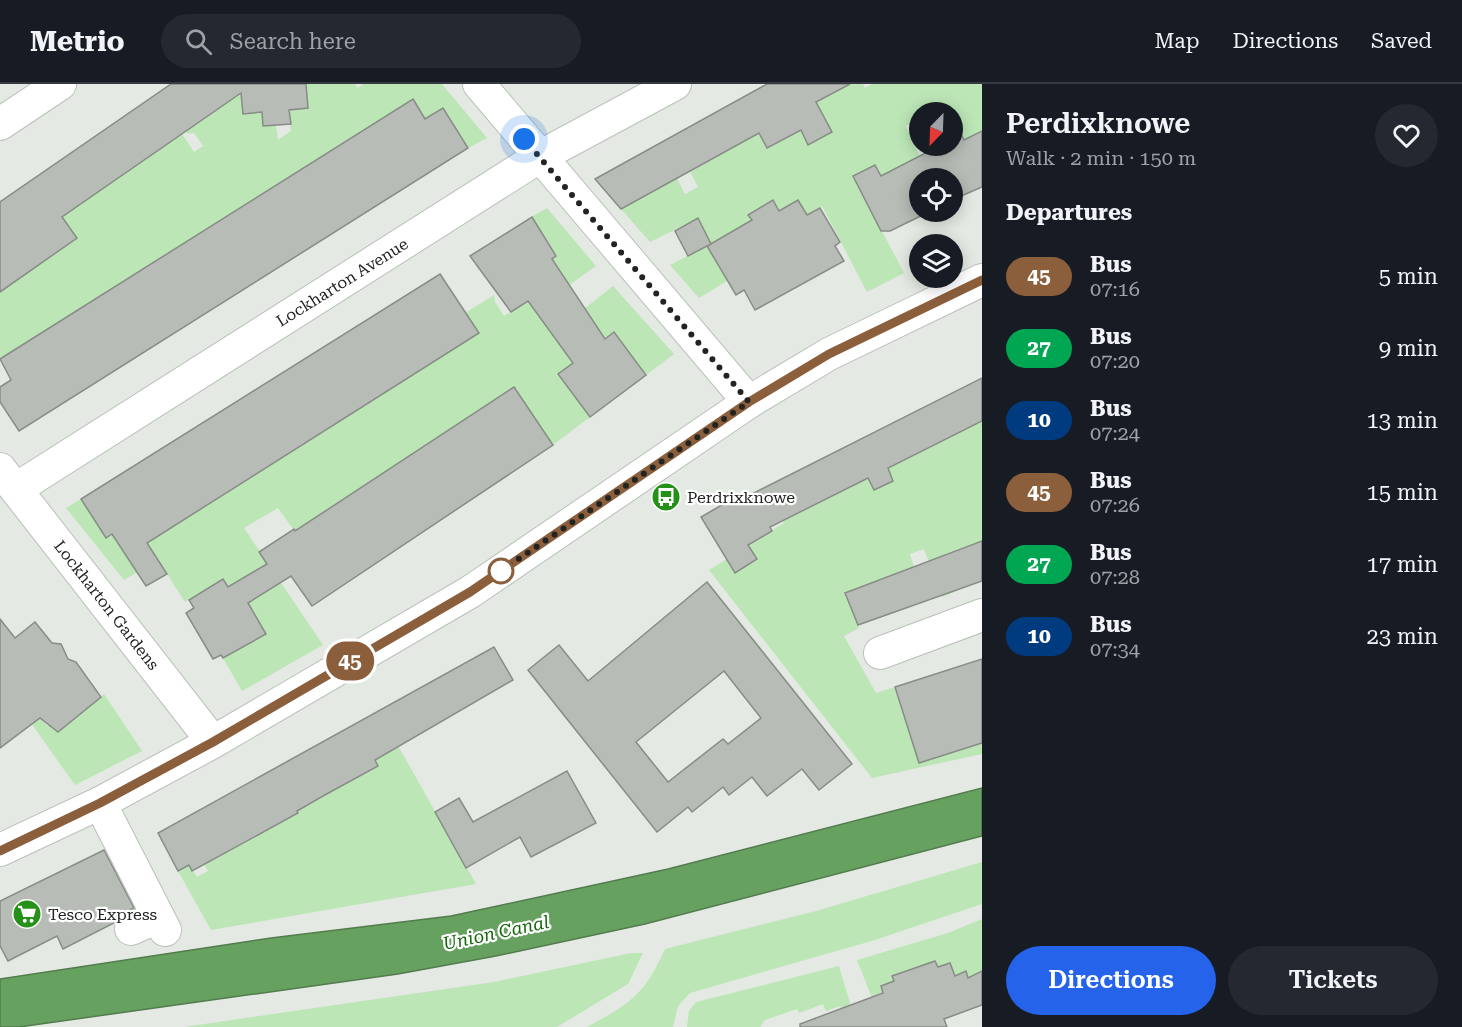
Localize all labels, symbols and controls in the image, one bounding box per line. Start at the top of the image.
search box [161,14,581,68]
text: Metrio [30,25,125,58]
icon: search [182,25,215,58]
text: Search here [230,29,356,54]
text: Map [1155,29,1199,53]
text: Directions [1232,29,1338,53]
text: Saved [1371,29,1432,53]
north arrow [909,102,963,156]
map controls [909,102,963,288]
button: heart [1375,104,1438,167]
text: Perdixknowe [1006,107,1190,140]
your location [509,124,539,154]
text: Walk · 2 min · 150 m [1006,146,1196,170]
button: locate [909,168,963,222]
text: Departures [1006,200,1132,225]
street label: Lockharton Avenue [273,234,412,331]
button: layers [909,234,963,288]
text: Bus [1090,252,1132,277]
text: 45 [1027,264,1051,288]
text: 5 min [1379,264,1438,289]
text: 07:16 [1090,277,1140,301]
text: Bus [1090,324,1132,349]
text: 27 [1027,336,1051,360]
text: 9 min [1379,336,1438,361]
text: 07:20 [1090,349,1140,373]
text: Bus [1090,396,1132,421]
text: 10 [1027,408,1051,432]
text: 13 min [1367,408,1438,433]
text: 07:24 [1090,421,1140,445]
text: Bus [1090,468,1132,493]
text: 45 [1027,480,1051,504]
text: 15 min [1367,480,1438,505]
bus stop icon: Perdrixknowe [650,481,682,513]
place label: Perdrixknowe [687,488,795,507]
text: 07:26 [1090,493,1140,517]
street label: Lockharton Gardens [50,537,163,674]
text: Bus [1090,540,1132,565]
text: 27 [1027,552,1051,576]
text: 17 min [1367,552,1438,577]
unlabelled marker [488,558,514,584]
text: 07:28 [1090,565,1140,589]
text: Bus [1090,612,1132,637]
text: 10 [1027,624,1051,648]
text: 23 min [1367,624,1438,649]
text: 07:34 [1090,637,1140,661]
line badge: 45 [323,642,377,680]
text: 45 [338,649,362,673]
supermarket icon: Tesco Express [11,898,43,930]
place label: Tesco Express [48,905,157,924]
water label: Union Canal [441,911,551,954]
button: Directions [1006,946,1216,1015]
button: Tickets [1228,946,1438,1015]

